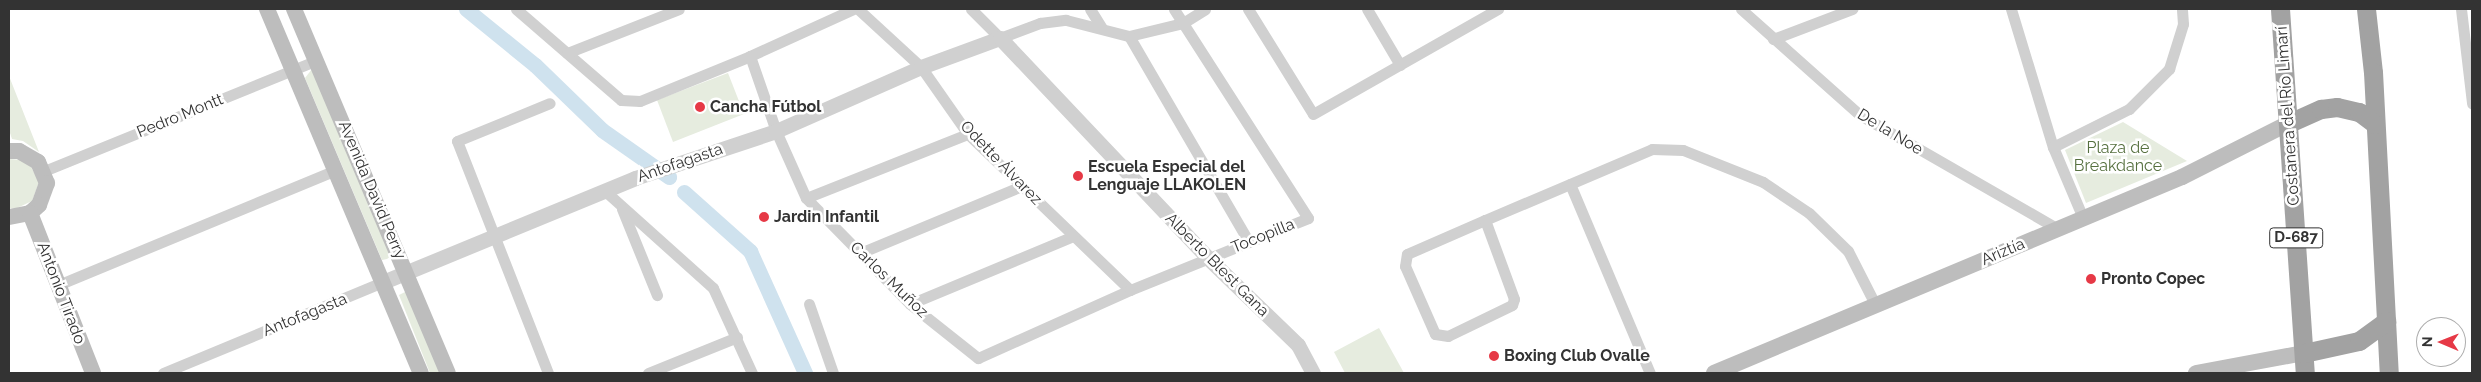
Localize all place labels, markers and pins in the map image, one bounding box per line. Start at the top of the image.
place label: Cancha Fútbol [710,97,821,117]
marker: Cancha Fútbol [694,101,706,113]
place label: Escuela Especial del Lenguaje LLAKOLEN [1088,157,1246,195]
marker: Escuela Especial del Lenguaje LLAKOLEN [1072,170,1084,182]
place label: Jardin Infantil [774,207,879,227]
marker: Jardin Infantil [758,211,770,223]
place label: Pronto Copec [2101,269,2205,289]
marker: Pronto Copec [2085,273,2097,285]
place label: Boxing Club Ovalle [1504,346,1650,366]
marker: Boxing Club Ovalle [1488,350,1500,362]

